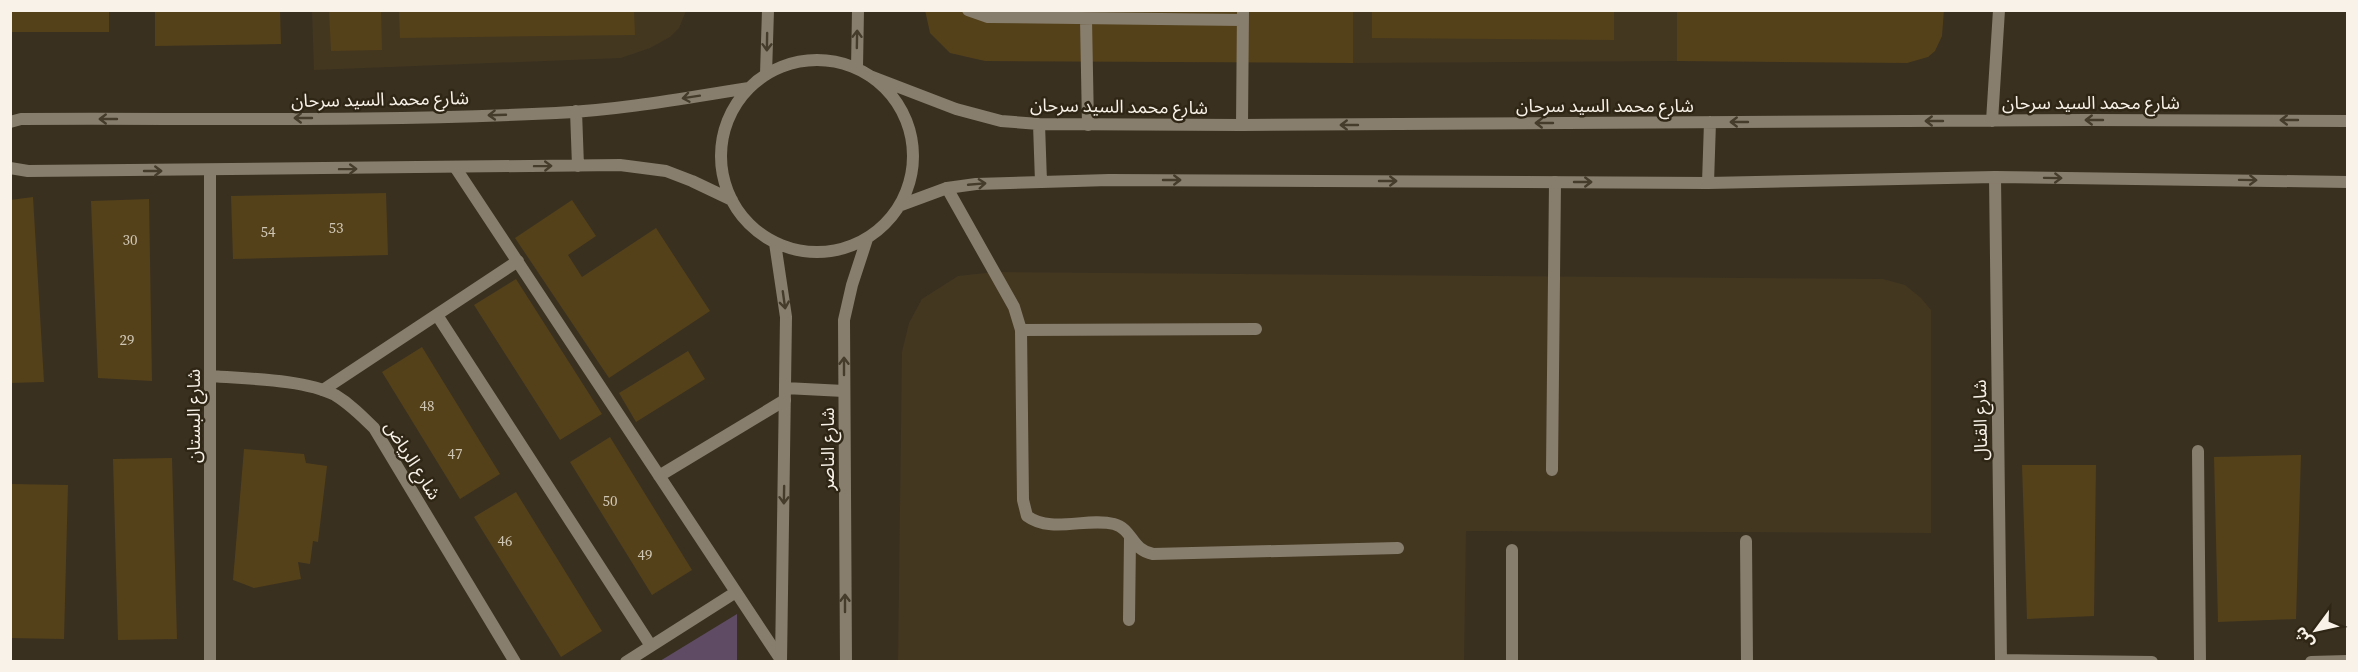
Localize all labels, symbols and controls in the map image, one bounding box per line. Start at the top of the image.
one-way arrow [852,30,863,50]
one-way arrow [761,32,773,52]
street label: شارع محمد السيد سرحان [291,85,469,115]
street label: شارع محمد السيد سرحان [2002,90,2180,117]
one-way arrow [682,92,702,103]
street label: شارع محمد السيد سرحان [1030,92,1208,122]
street label: شارع محمد السيد سرحان [1516,93,1694,120]
one-way arrow [488,109,508,120]
one-way arrow [293,112,313,124]
one-way arrow [98,113,118,125]
one-way arrow [2085,114,2105,126]
one-way arrow [2280,114,2300,126]
one-way arrow [1924,115,1944,127]
one-way arrow [1729,116,1749,128]
one-way arrow [1534,118,1554,129]
one-way arrow [1339,119,1359,131]
one-way arrow [532,160,552,172]
one-way arrow [337,163,357,175]
one-way arrow [142,165,162,177]
one-way arrow [2043,172,2063,184]
one-way arrow [1162,174,1182,186]
one-way arrow [1378,175,1398,187]
one-way arrow [2238,175,2258,186]
one-way arrow [1573,176,1593,188]
one-way arrow [967,178,987,189]
house number: 53 [328,217,344,238]
house number: 54 [260,221,276,242]
house number: 30 [122,229,138,250]
one-way arrow [779,290,790,310]
house number: 29 [119,329,135,350]
one-way arrow [838,357,850,377]
street label: شارع البستان [181,369,208,463]
street label: شارع القنال [1967,379,1995,461]
house number: 48 [419,395,435,416]
street label: شارع الناصر [815,407,842,492]
street label: شارع الرياض [377,416,447,505]
house number: 47 [447,443,463,464]
one-way arrow [778,485,790,505]
house number: 50 [602,490,618,511]
house number: 46 [497,530,513,551]
house number: 49 [637,544,653,565]
one-way arrow [840,594,851,614]
north arrow [2286,600,2346,660]
text: ش [2288,623,2319,653]

